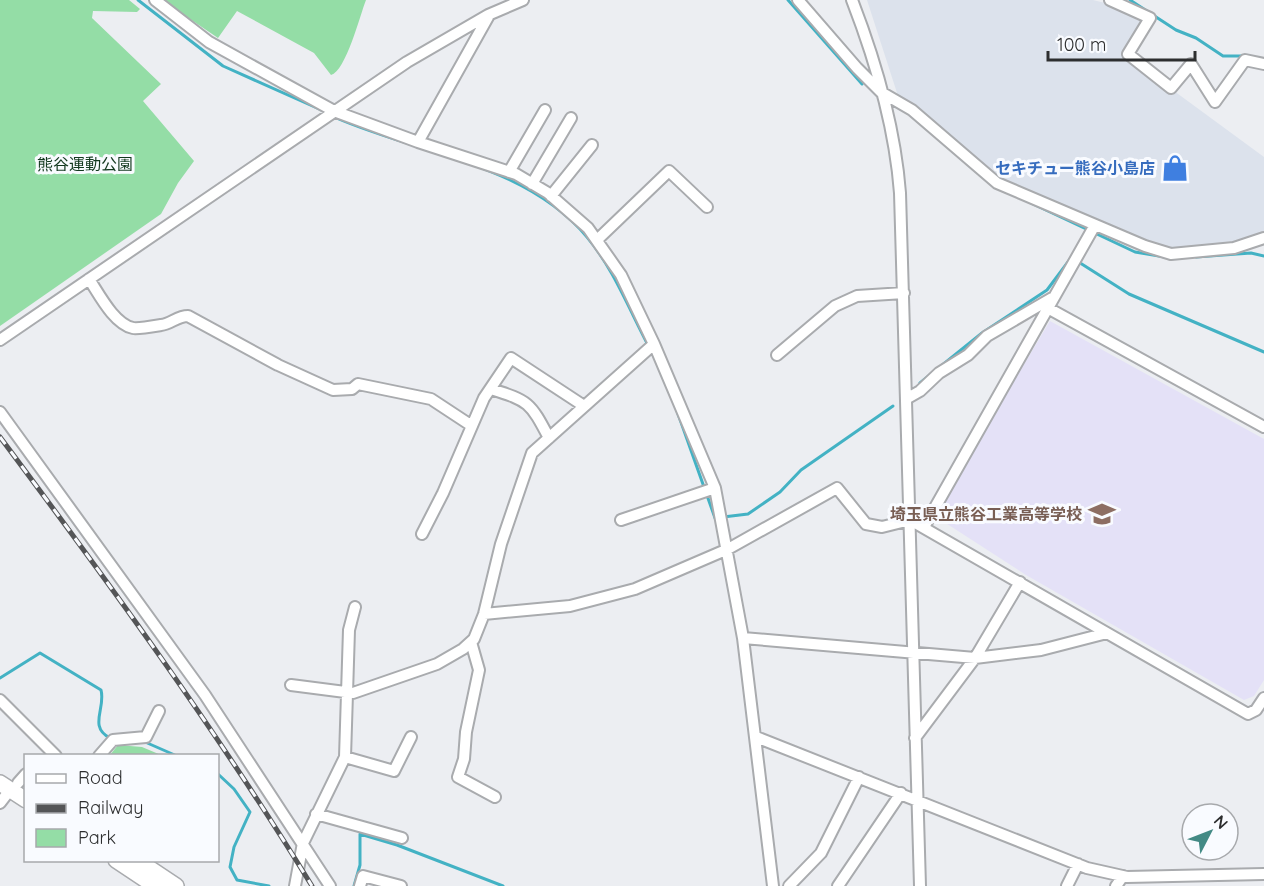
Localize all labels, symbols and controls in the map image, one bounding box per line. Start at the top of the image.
scale bar [1048,24,1195,62]
text: 100 m [1057,33,1106,56]
shop icon: セキチュー熊谷小島店 [1160,153,1190,183]
park label: 熊谷運動公園 [37,154,133,174]
place label: セキチュー熊谷小島店 [995,158,1155,178]
school or university icon: 埼玉県立熊谷工業高等学校 [1087,499,1117,529]
place label: 埼玉県立熊谷工業高等学校 [890,504,1082,524]
legend [24,754,219,862]
text: Road [78,766,123,789]
text: Railway [78,796,144,819]
north arrow [1180,802,1240,862]
text: N [1210,811,1233,833]
text: Park [78,826,116,849]

